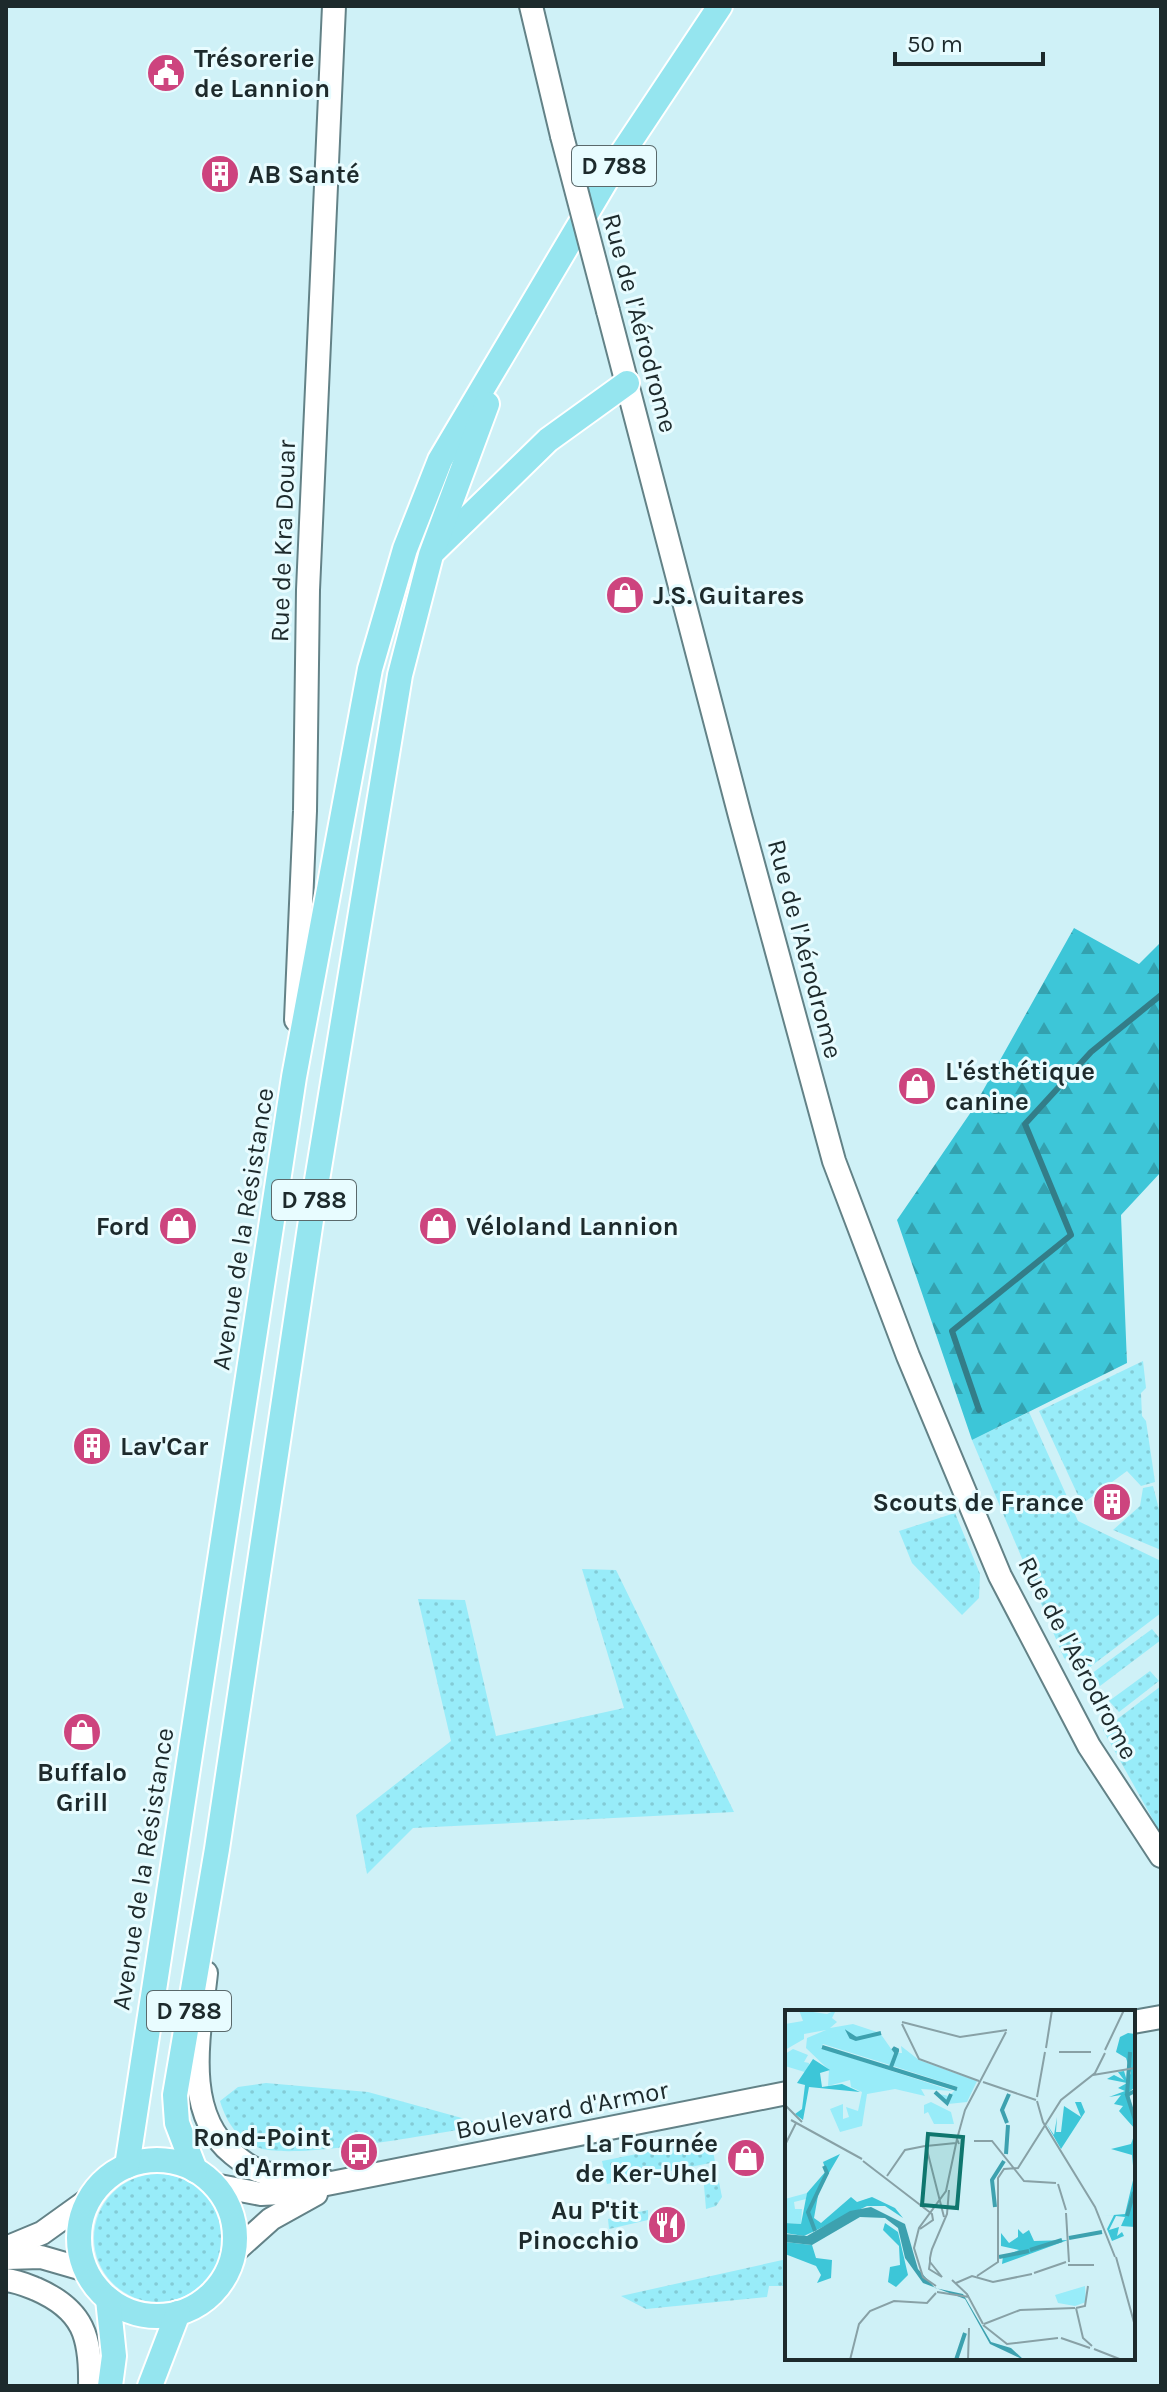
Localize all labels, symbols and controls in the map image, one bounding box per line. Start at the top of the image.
scale bar [895,16,1043,66]
text: 50 m [907,30,963,58]
place label: Trésorerie de Lannion [194,43,330,104]
public building icon: Trésorerie de Lannion [145,52,187,94]
road number: D 788 [572,146,656,186]
building icon: AB Santé [199,153,241,195]
place label: AB Santé [248,159,360,190]
street label: Rue de l'Aérodrome [596,210,684,436]
street label: Rue de Kra Douar [264,439,302,643]
shop icon: J.S. Guitares [604,574,646,616]
place label: J.S. Guitares [653,580,804,611]
street label: Rue de l'Aérodrome [761,836,849,1062]
place label: L'ésthétique canine [945,1056,1095,1117]
shop icon: L'ésthétique canine [896,1065,938,1107]
street label: Avenue de la Résistance [205,1086,281,1372]
road number: D 788 [272,1180,356,1220]
shop icon: Ford [157,1205,199,1247]
shop icon: Véloland Lannion [417,1205,459,1247]
place label: Ford [96,1211,150,1242]
place label: Véloland Lannion [466,1211,679,1242]
building icon: Lav'Car [71,1425,113,1467]
place label: Lav'Car [120,1431,209,1462]
building icon: Scouts de France [1091,1481,1133,1523]
place label: Scouts de France [872,1487,1084,1518]
street label: Rue de l'Aérodrome [1011,1551,1145,1765]
shop icon: Buffalo Grill [61,1711,103,1753]
street label: Avenue de la Résistance [105,1726,181,2012]
place label: Buffalo Grill [37,1757,127,1818]
road number: D 788 [147,1991,231,2031]
inset map [785,2010,1135,2360]
street label: Boulevard d'Armor [453,2074,672,2146]
place label: Rond-Point d'Armor [193,2122,332,2183]
place label: La Fournée de Ker-Uhel [575,2128,718,2189]
bus stop icon: Rond-Point d'Armor [338,2131,380,2173]
shop icon: La Fournée de Ker-Uhel [725,2137,767,2179]
place label: Au P'tit Pinocchio [517,2195,639,2256]
restaurant icon: Au P'tit Pinocchio [646,2204,688,2246]

